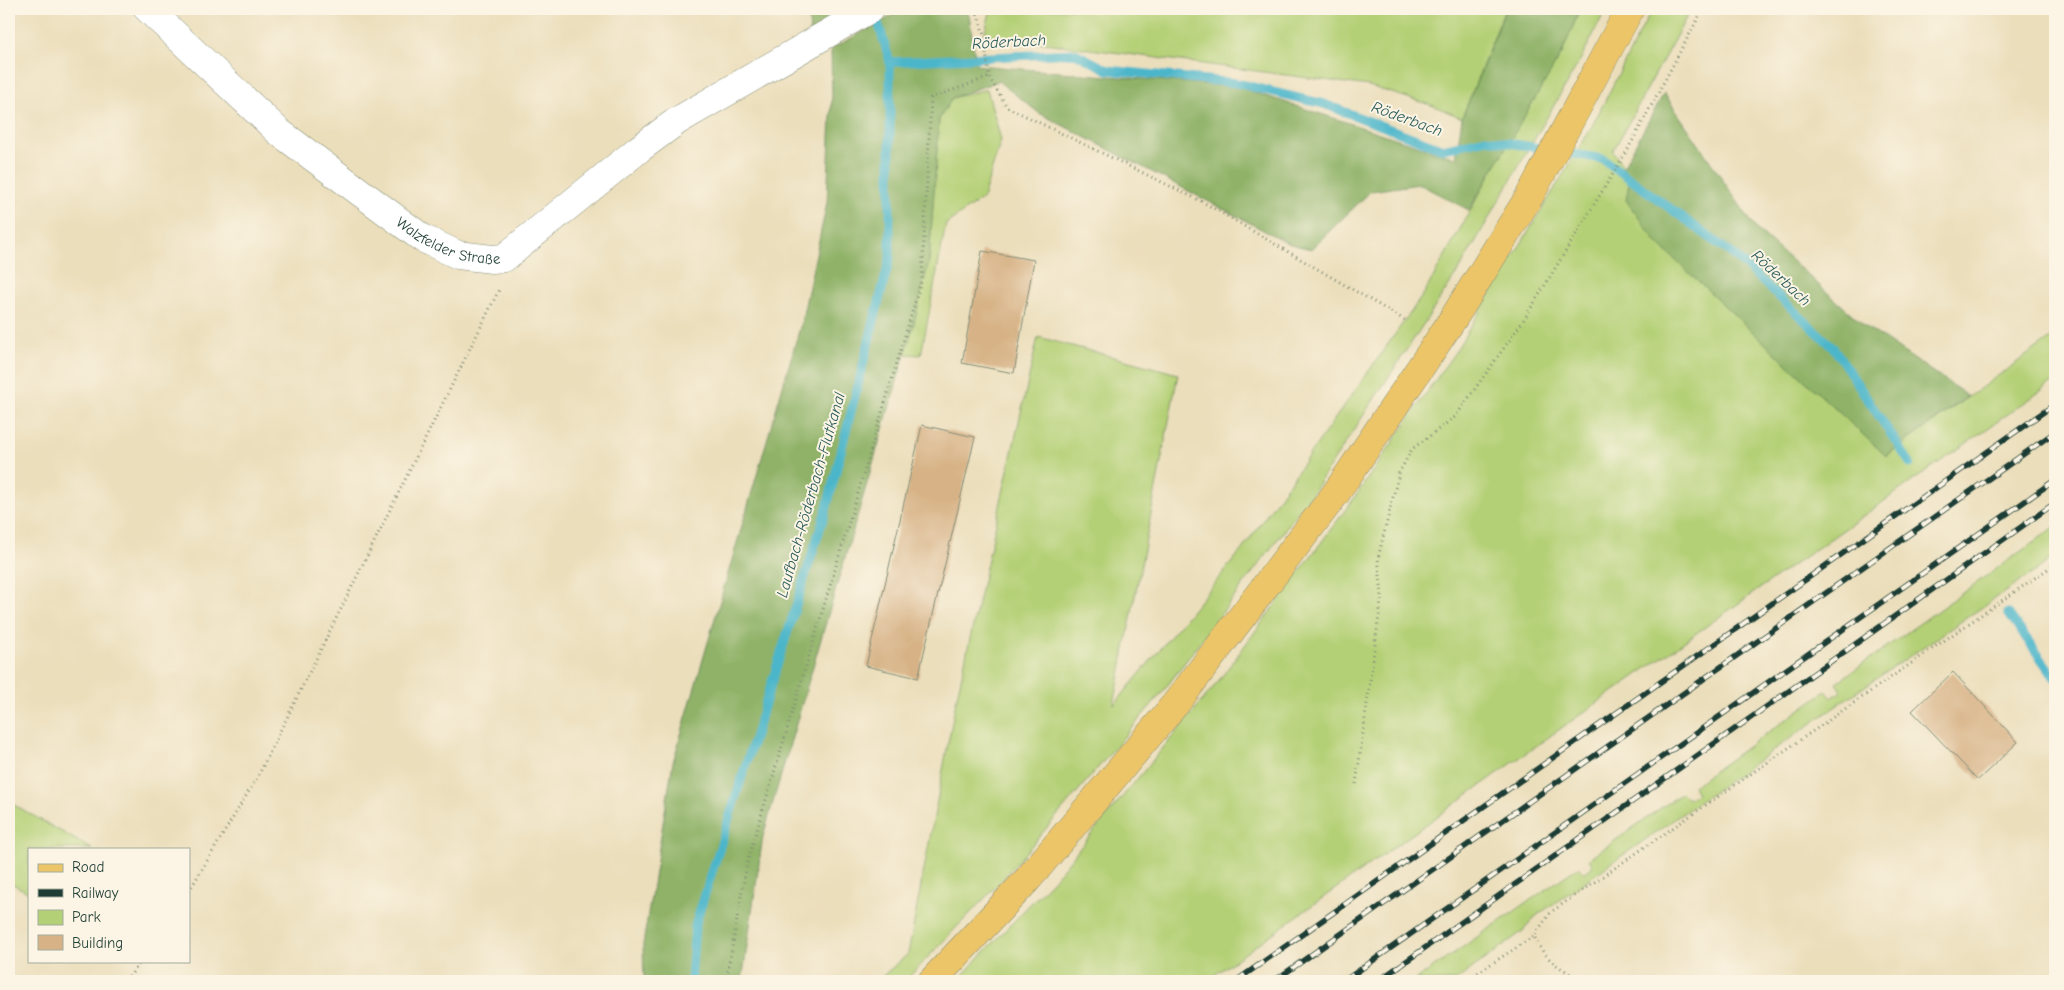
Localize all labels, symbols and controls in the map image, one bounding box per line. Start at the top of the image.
water label: Röderbach [972,31,1046,53]
water label: Röderbach [1369,98,1445,140]
street label: Walzfelder Straße [393,213,502,268]
water label: Röderbach [1748,246,1814,310]
water label: Laufbach-Röderbach-Flutkanal [773,390,849,600]
legend [28,848,190,962]
text: Road [72,858,104,876]
text: Railway [72,884,119,902]
text: Park [72,908,101,926]
text: Building [72,934,123,952]

